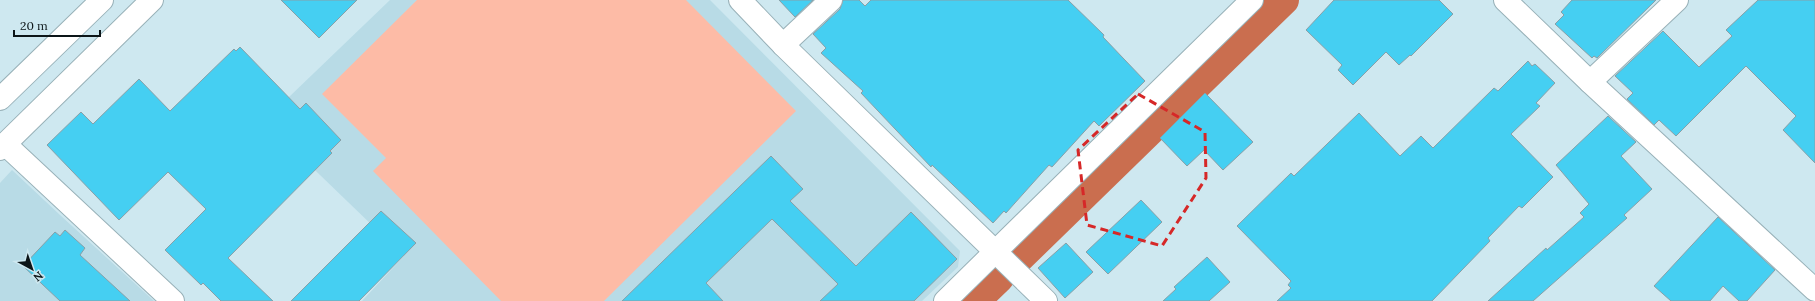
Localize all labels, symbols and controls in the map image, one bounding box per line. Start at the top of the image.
scale bar [14,12,100,38]
text: 20 m [20,18,48,33]
north arrow [12,249,52,289]
text: N [30,269,46,285]

